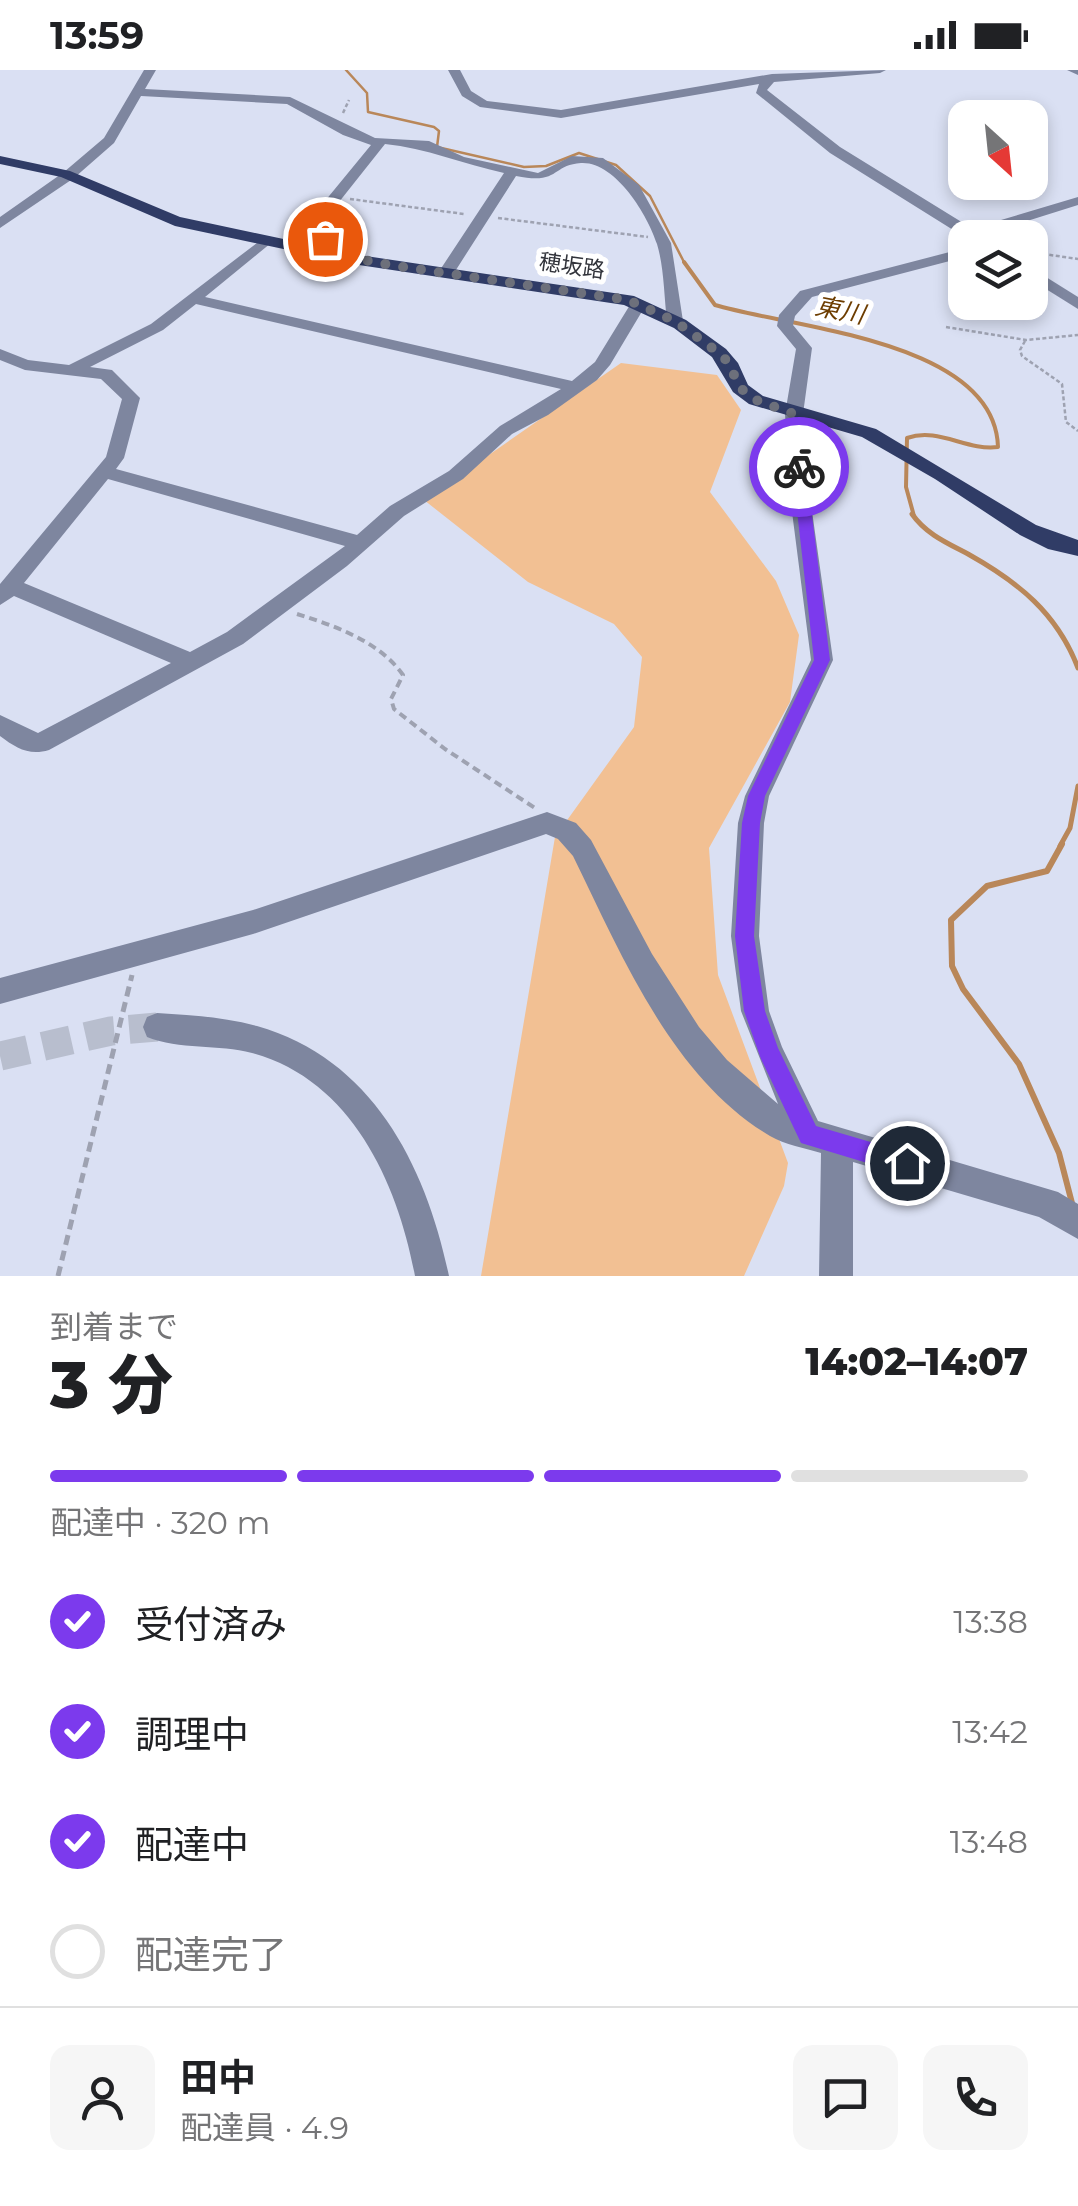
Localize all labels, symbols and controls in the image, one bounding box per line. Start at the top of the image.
text: 13:59 [50,12,144,59]
north arrow [948,100,1048,200]
map controls [948,100,1048,320]
pin [283,197,368,282]
icon: bag [298,212,353,267]
button: layers [948,220,1048,320]
street label: 穂坂路 [537,248,607,284]
water label: 東川 [813,291,870,330]
courier [749,417,849,517]
icon: bike [772,440,827,495]
pin [865,1121,950,1206]
icon: home [880,1136,935,1191]
text: 到着まで [50,1307,178,1346]
text: 14:02–14:07 [805,1338,1028,1385]
text: 3 分 [50,1345,173,1424]
text: 配達中 · 320 m [50,1503,270,1542]
icon: check [50,1594,105,1649]
text: 受付済み [135,1601,287,1648]
text: 13:38 [953,1602,1028,1641]
icon: check [50,1704,105,1759]
text: 調理中 [135,1711,249,1758]
text: 13:42 [952,1712,1028,1751]
icon: check [50,1814,105,1869]
text: 配達中 [135,1821,249,1868]
text: 13:48 [950,1822,1028,1861]
text: 配達完了 [135,1931,287,1978]
button: person [50,2045,155,2150]
button: chat [793,2045,898,2150]
button: phone [923,2045,1028,2150]
text: 田中 [180,2054,256,2101]
text: 配達員 · 4.9 [180,2108,349,2147]

